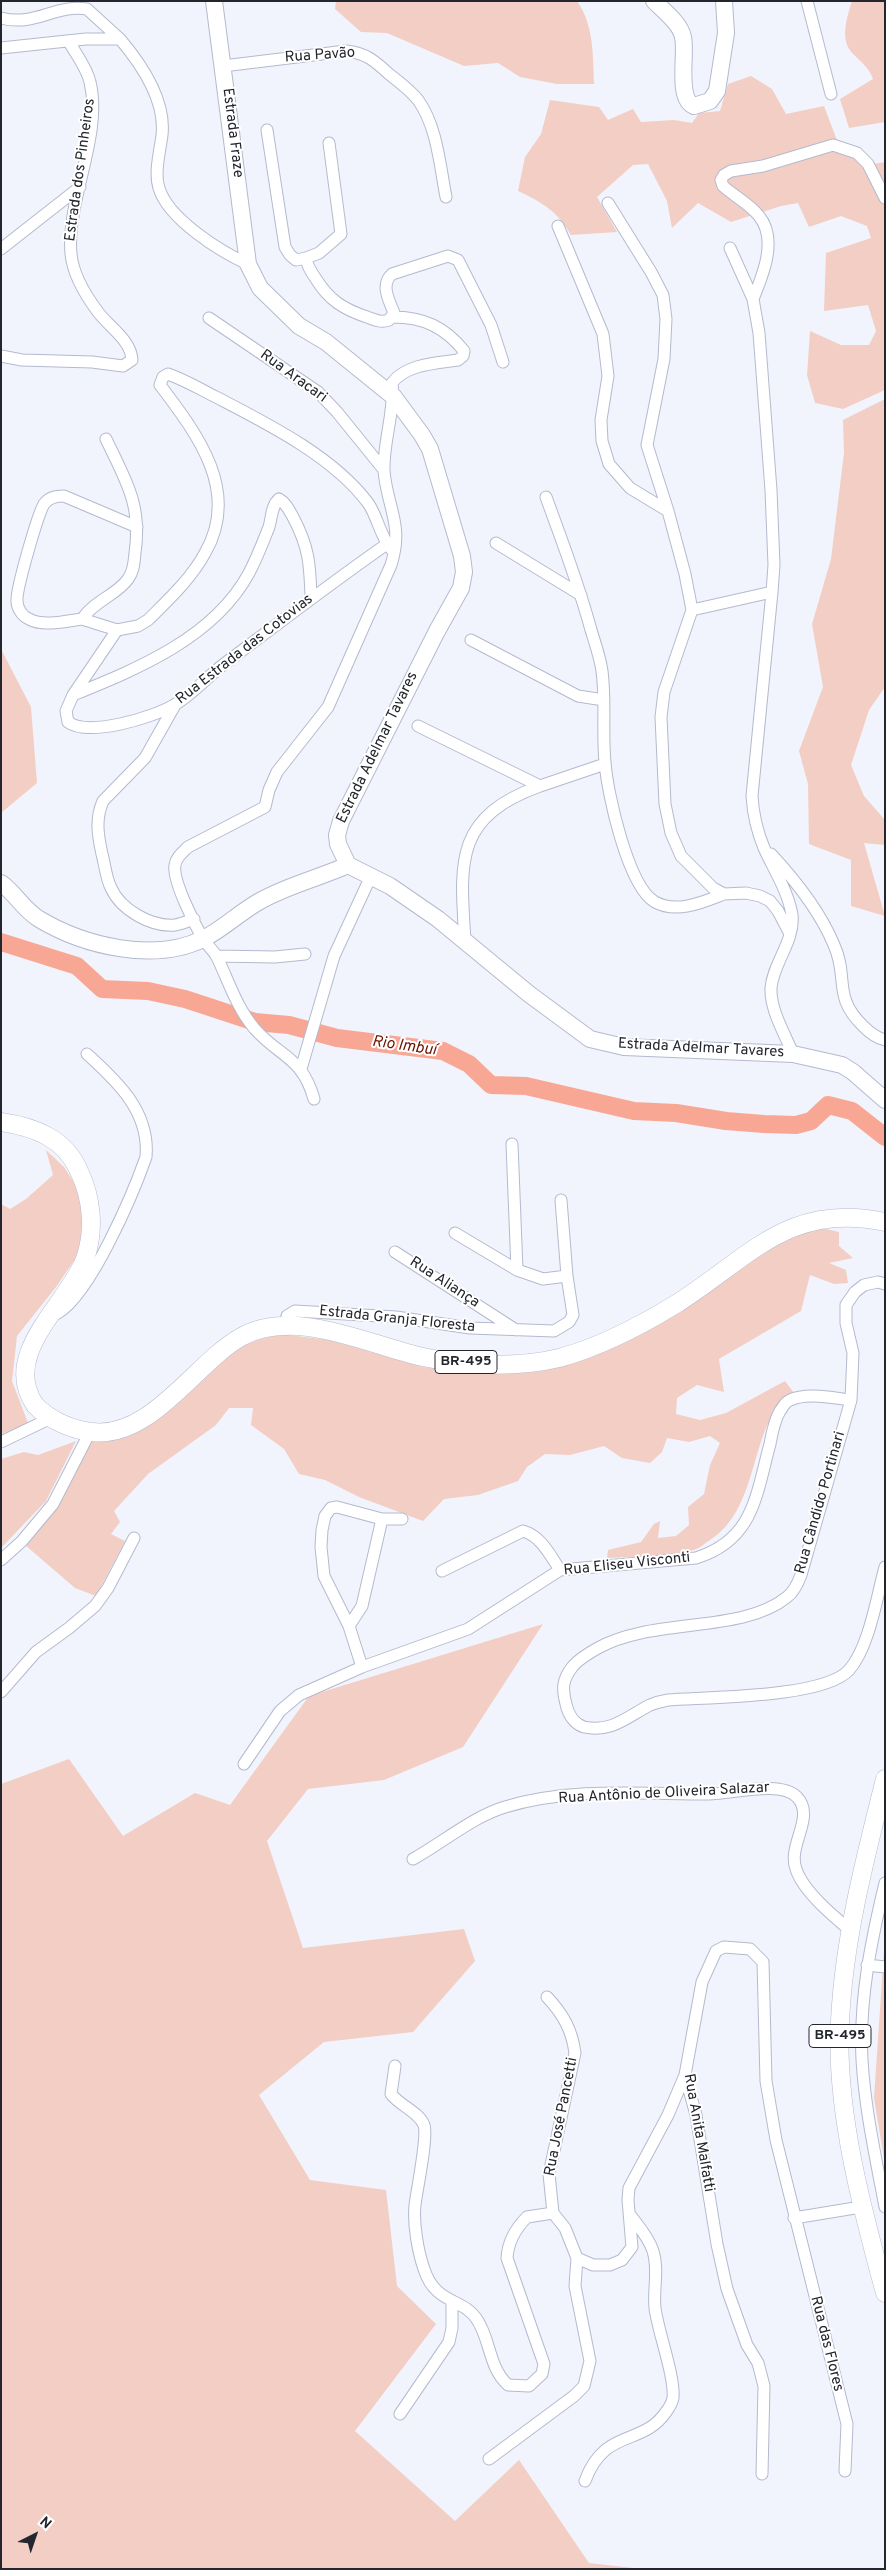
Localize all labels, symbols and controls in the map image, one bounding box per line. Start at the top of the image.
street label: Rua Pavão [284,45,356,67]
street label: Estrada Fraze [218,87,246,179]
street label: Estrada dos Pinheiros [62,97,100,243]
street label: Rua Aracari [256,347,330,407]
street label: Rua Estrada das Cotovias [173,591,317,709]
street label: Estrada Adelmar Tavares [333,669,423,827]
water label: Rio Imbuí [371,1033,437,1061]
street label: Estrada Adelmar Tavares [617,1036,785,1062]
street label: Rua Aliança [406,1254,482,1312]
street label: Estrada Granja Floresta [318,1303,476,1337]
road number: BR-495 [435,1350,497,1374]
street label: Rua Cândido Portinari [792,1430,850,1576]
street label: Rua Eliseu Visconti [563,1549,691,1581]
street label: Rua Antônio de Oliveira Salazar [558,1779,770,1809]
road number: BR-495 [809,2024,871,2048]
street label: Rua José Pancetti [542,2056,582,2178]
street label: Rua Anita Malfatti [679,2072,717,2194]
street label: Rua das Flores [805,2294,847,2394]
north arrow [10,2510,60,2560]
text: N [36,2514,55,2533]

